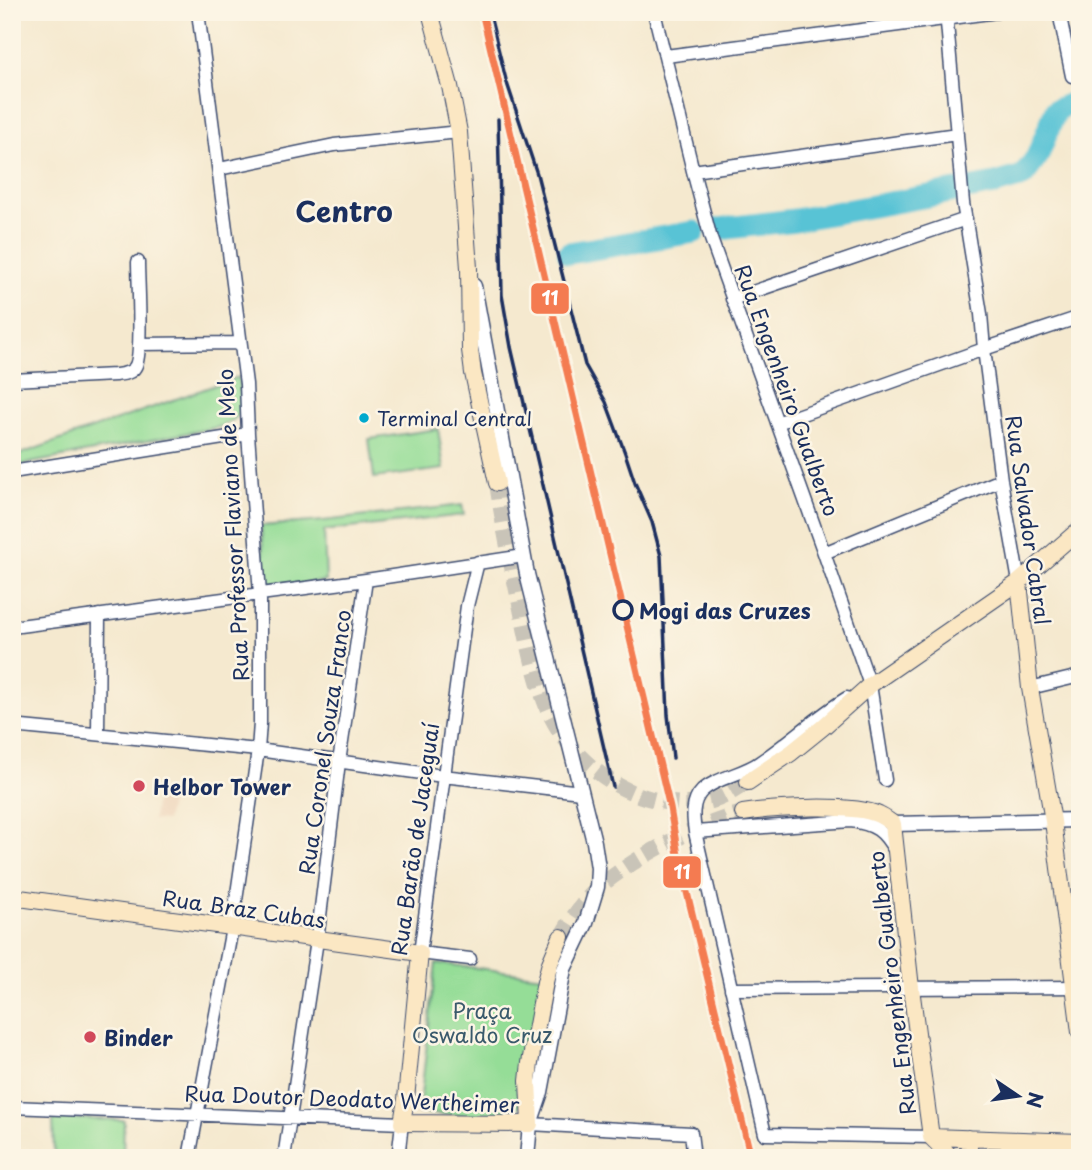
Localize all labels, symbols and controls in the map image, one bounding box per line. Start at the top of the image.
district label: Centro [295,189,393,232]
street label: Rua Engenheiro Gualberto [728,260,848,520]
line badge: 11 [530,282,570,315]
text: 11 [541,283,559,311]
street label: Rua Professor Flaviano de Melo [208,368,256,682]
place label: Terminal Central [377,404,532,432]
marker: Terminal Central [357,411,371,425]
street label: Rua Salvador Cabral [998,413,1060,627]
place label: Mogi das Cruzes [639,594,811,626]
marker: Mogi das Cruzes [613,600,633,620]
street label: Rua Coronel Souza Franco [290,608,358,876]
street label: Rua Barão de Jaceguaí [382,720,446,958]
place label: Helbor Tower [153,770,292,802]
marker: Helbor Tower [131,778,147,794]
street label: Rua Engenheiro Gualberto [859,849,923,1117]
line badge: 11 [662,855,702,889]
text: 11 [673,857,691,885]
street label: Rua Braz Cubas [161,881,327,935]
park label: Praça Oswaldo Cruz [412,994,552,1050]
place label: Binder [104,1021,173,1053]
marker: Binder [82,1029,98,1045]
north arrow [984,1062,1054,1132]
street label: Rua Doutor Deodato Wertheimer [184,1076,520,1120]
text: N [1020,1090,1051,1111]

